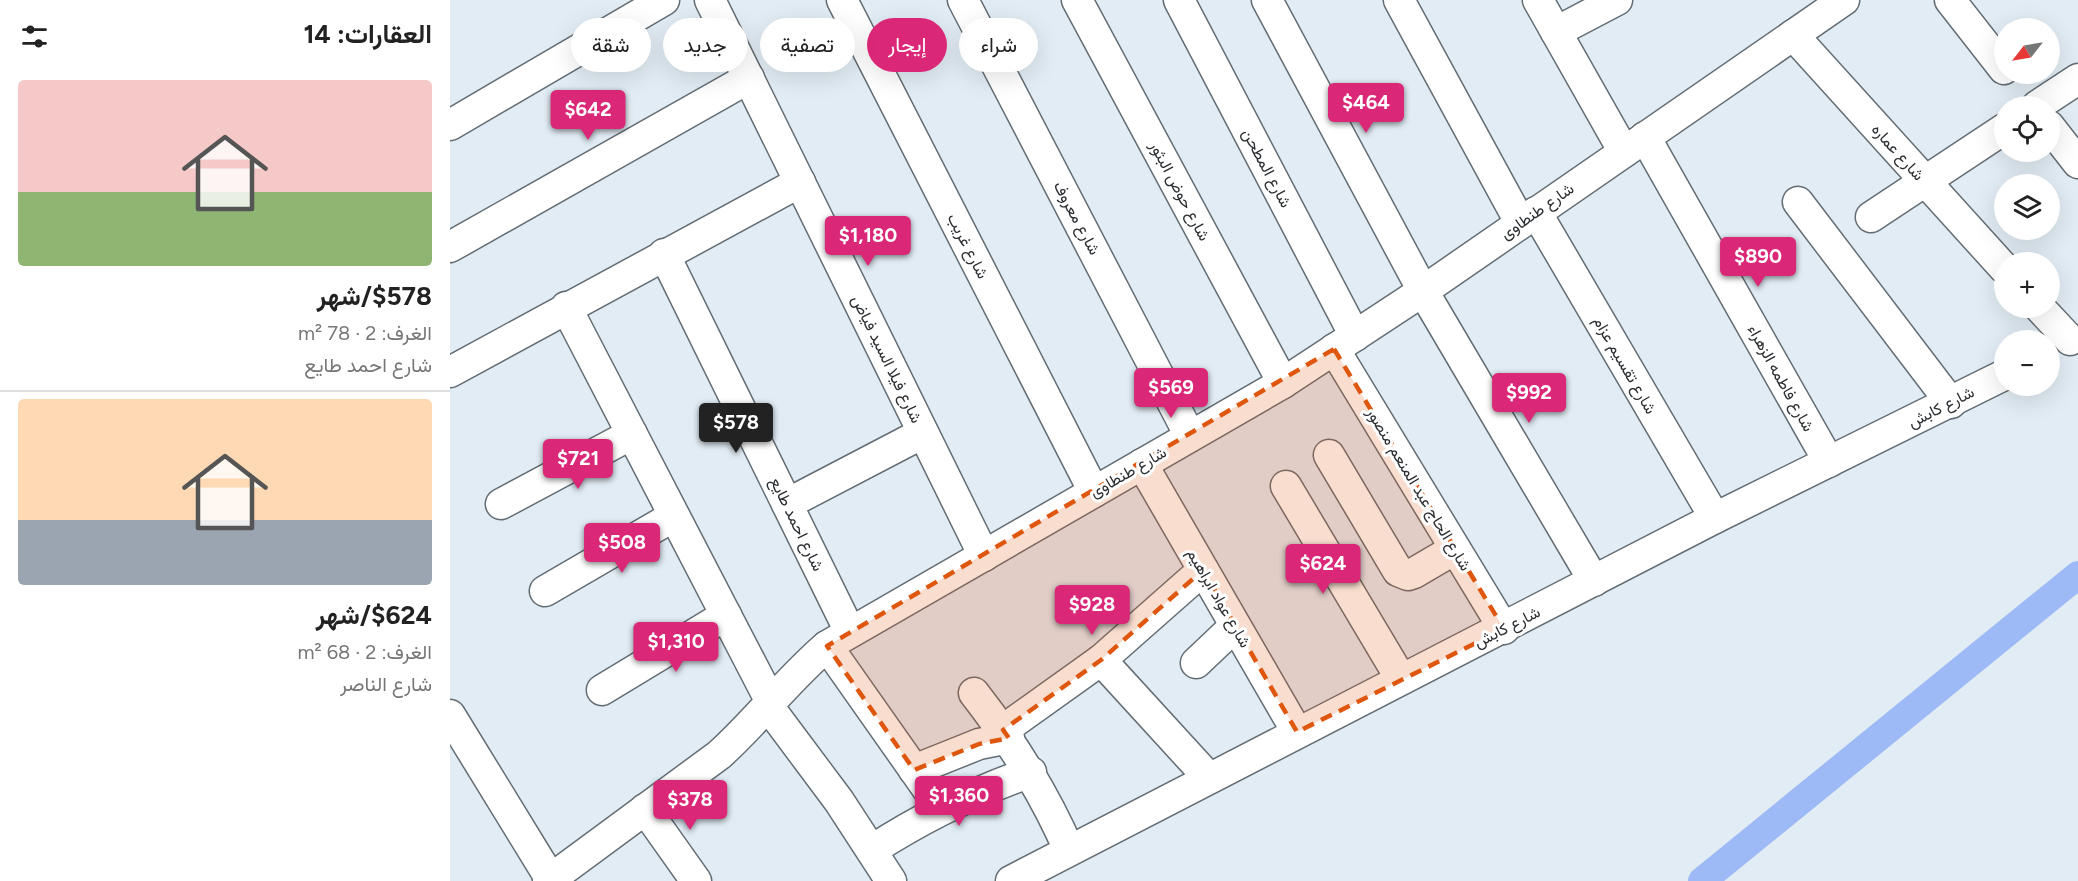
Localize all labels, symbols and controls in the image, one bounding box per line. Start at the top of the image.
text: العقارات: 14 [303,18,432,50]
chip: شقة [571,18,651,72]
chip: جديد [663,18,748,72]
chip: تصفية [760,18,855,72]
chip: إيجار [867,18,947,72]
chip: شراء [959,18,1038,72]
north arrow [1994,18,2060,84]
map controls [1994,18,2060,396]
icon: filters [18,20,51,53]
pin: $464 [1330,83,1402,134]
pin: $642 [552,90,624,141]
text: $464 [1342,90,1390,114]
button: locate [1994,96,2060,162]
text: $642 [565,97,611,121]
icon: home [171,119,279,227]
street label: شارع عماره [1866,120,1928,186]
street label: شارع المطحن [1236,125,1296,212]
street label: شارع حوض البثور [1144,137,1214,245]
button: layers [1994,174,2060,240]
street label: شارع معروف [1048,178,1104,259]
street label: شارع طنطاوى [1497,179,1579,245]
street label: شارع غريب [942,210,992,283]
pin: $1,180 [819,216,917,267]
text: $1,180 [839,223,897,247]
pin: $890 [1722,237,1794,288]
text: $890 [1734,244,1782,268]
button: + [1994,252,2060,318]
text: $578/شهر [317,280,432,312]
street label: شارع فيلا السيد فياض [846,292,926,427]
street label: شارع تقسيم عزام [1588,313,1661,418]
text: الغرف: 2 · 78 m² [298,321,432,345]
street label: شارع فاطمه الزهراء [1742,321,1818,436]
button: − [1994,330,2060,396]
text: شارع احمد طايع [304,353,432,377]
pin: $569 [1135,368,1207,419]
pin: $992 [1493,373,1565,424]
text: $569 [1148,375,1194,399]
text: $992 [1506,380,1552,404]
street label: شارع كابش [1905,382,1978,434]
pin: $578 [700,403,772,454]
street label: شارع الحاج عبد المنعم منصور [1360,403,1475,575]
text: $578 [713,410,759,434]
icon: home [171,438,279,546]
pin: $721 [542,439,614,490]
street label: شارع طنطاوى [1086,442,1171,503]
text: $721 [557,446,599,470]
street label: شارع احمد طايع [764,474,828,575]
pin: $508 [586,523,658,574]
text: $508 [598,530,646,554]
pin: $624 [1287,544,1359,595]
street label: شارع عواد ابراهيم [1181,545,1255,652]
text: $624 [1300,551,1346,575]
pin: $928 [1056,585,1128,636]
text: $928 [1069,592,1115,616]
text: $624/شهر [316,599,432,631]
street label: شارع كابش [1471,602,1544,654]
pin: $1,310 [627,622,725,673]
text: $1,310 [647,629,705,653]
text: الغرف: 2 · 68 m² [297,640,432,664]
text: شارع الناصر [340,672,432,696]
pin: $1,360 [910,776,1008,827]
pin: $378 [654,780,726,831]
text: $1,360 [929,783,989,807]
text: $378 [667,787,713,811]

